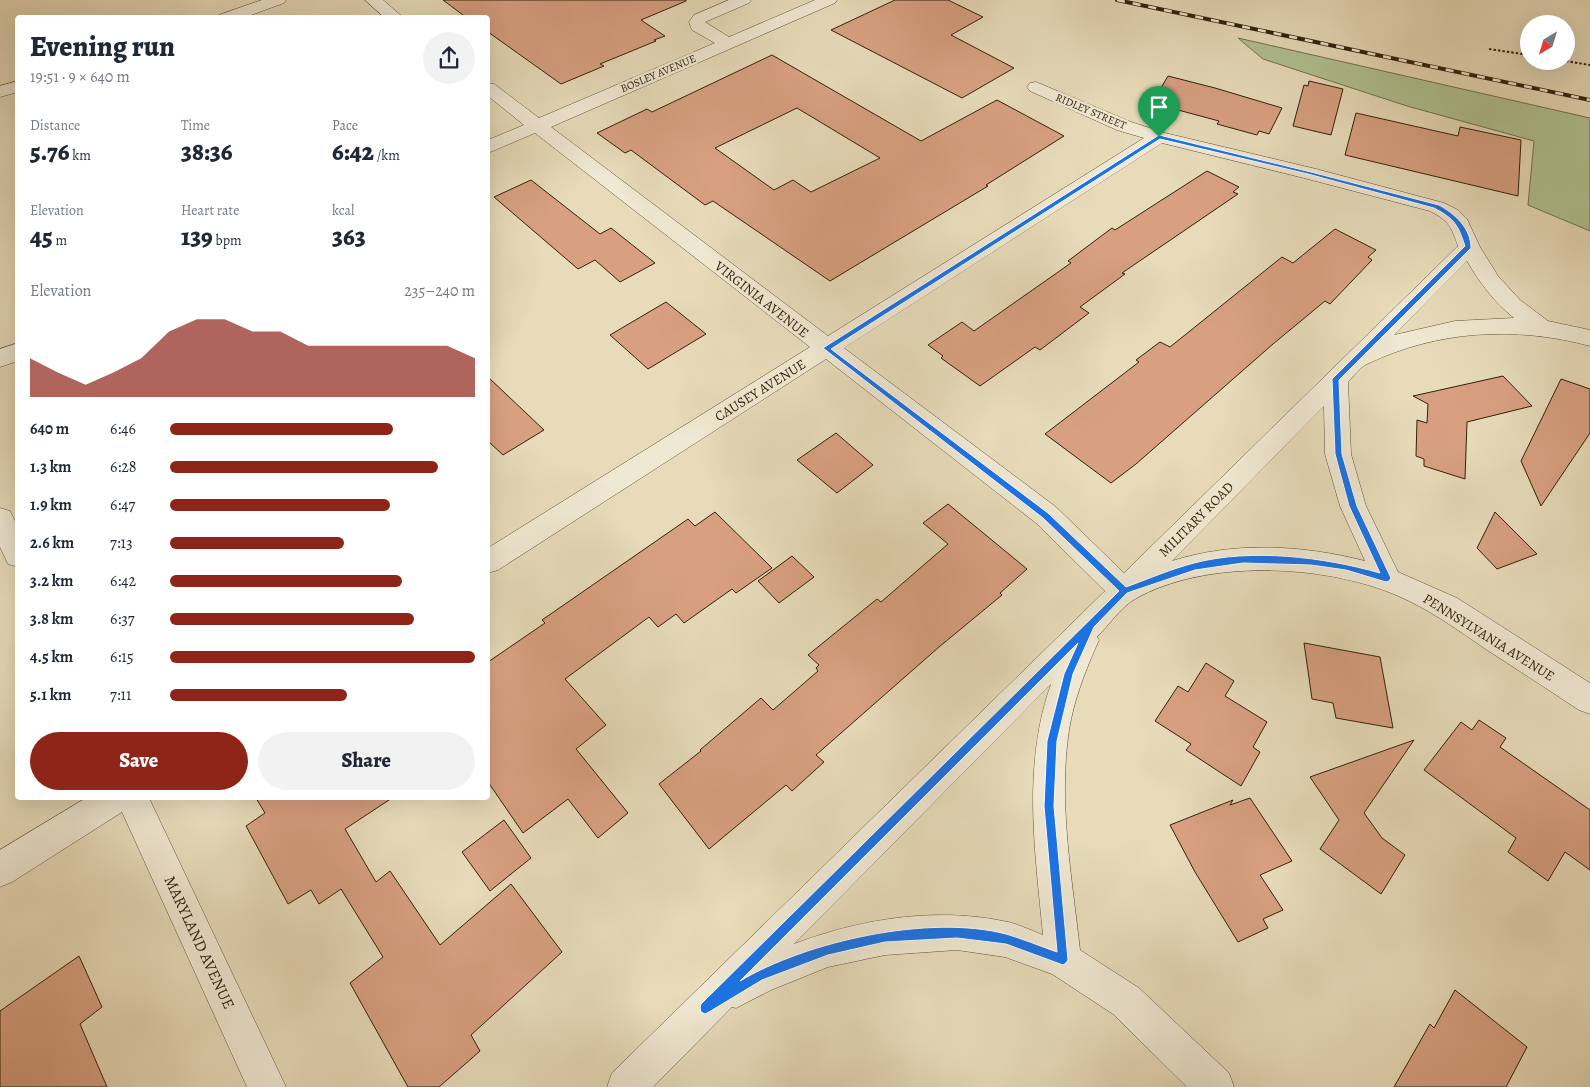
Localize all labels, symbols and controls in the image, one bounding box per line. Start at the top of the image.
north arrow [1520,15,1575,70]
map controls [1520,15,1575,70]
text: Evening run [30,28,175,66]
button: share [423,32,475,84]
street label: BOSLEY AVENUE [618,51,698,96]
text: 19:51 · 9 × 640 m [30,66,130,88]
pin [1138,86,1180,137]
street label: RIDLEY STREET [1053,90,1129,133]
icon: arrive [1145,93,1173,121]
text: Distance [30,116,80,135]
text: Time [181,116,210,135]
text: Pace [332,116,358,135]
text: 5.76 [30,135,70,169]
text: 38:36 [181,135,233,169]
text: 6:42 [332,135,374,169]
text: km [70,146,91,165]
text: /km [374,146,400,165]
text: Elevation [30,201,84,220]
text: Heart rate [181,201,239,220]
text: kcal [332,201,354,220]
text: 45 [30,220,53,254]
text: 139 [181,220,213,254]
text: 363 [332,220,366,254]
text: m [53,231,67,250]
text: bpm [213,231,242,250]
street label: VIRGINIA AVENUE [710,256,813,342]
text: Elevation [30,280,91,302]
text: 235–240 m [404,280,475,302]
street label: CAUSEY AVENUE [711,355,809,426]
text: 640 m [30,418,69,440]
text: 6:46 [110,418,136,440]
text: 1.3 km [30,456,71,478]
text: 6:28 [110,456,137,478]
street label: MILITARY ROAD [1155,478,1238,561]
text: 1.9 km [30,494,72,516]
text: 6:47 [110,494,135,516]
text: 2.6 km [30,532,74,554]
text: 7:13 [110,532,133,554]
text: 3.2 km [30,570,73,592]
text: 6:42 [110,570,136,592]
street label: PENNSYLVANIA AVENUE [1419,589,1558,686]
text: 3.8 km [30,608,73,630]
text: 6:37 [110,608,135,630]
text: 4.5 km [30,646,73,668]
text: 6:15 [110,646,134,668]
text: 5.1 km [30,684,71,706]
text: 7:11 [110,684,131,706]
button: Save [30,732,248,790]
button: Share [258,732,475,790]
street label: MARYLAND AVENUE [159,872,240,1013]

